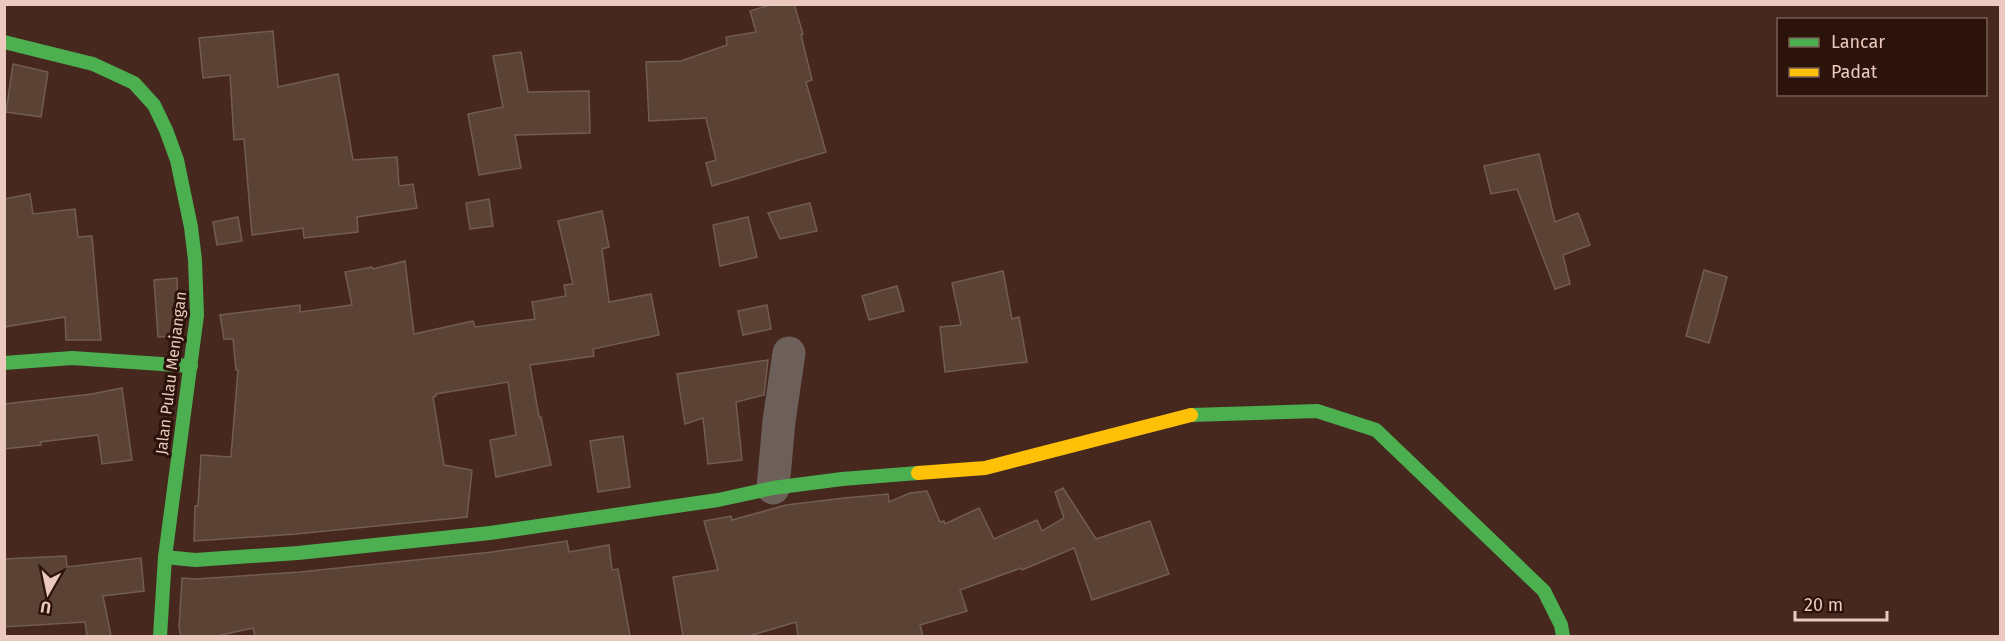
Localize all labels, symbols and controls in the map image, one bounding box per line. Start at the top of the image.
legend [1777,18,1987,96]
text: Lancar [1831,31,1885,53]
text: Padat [1831,61,1878,83]
street label: Jalan Pulau Menjangan [152,290,190,456]
north arrow [18,563,78,623]
scale bar [1795,584,1886,622]
text: 20 m [1804,594,1843,616]
text: U [39,597,52,618]

